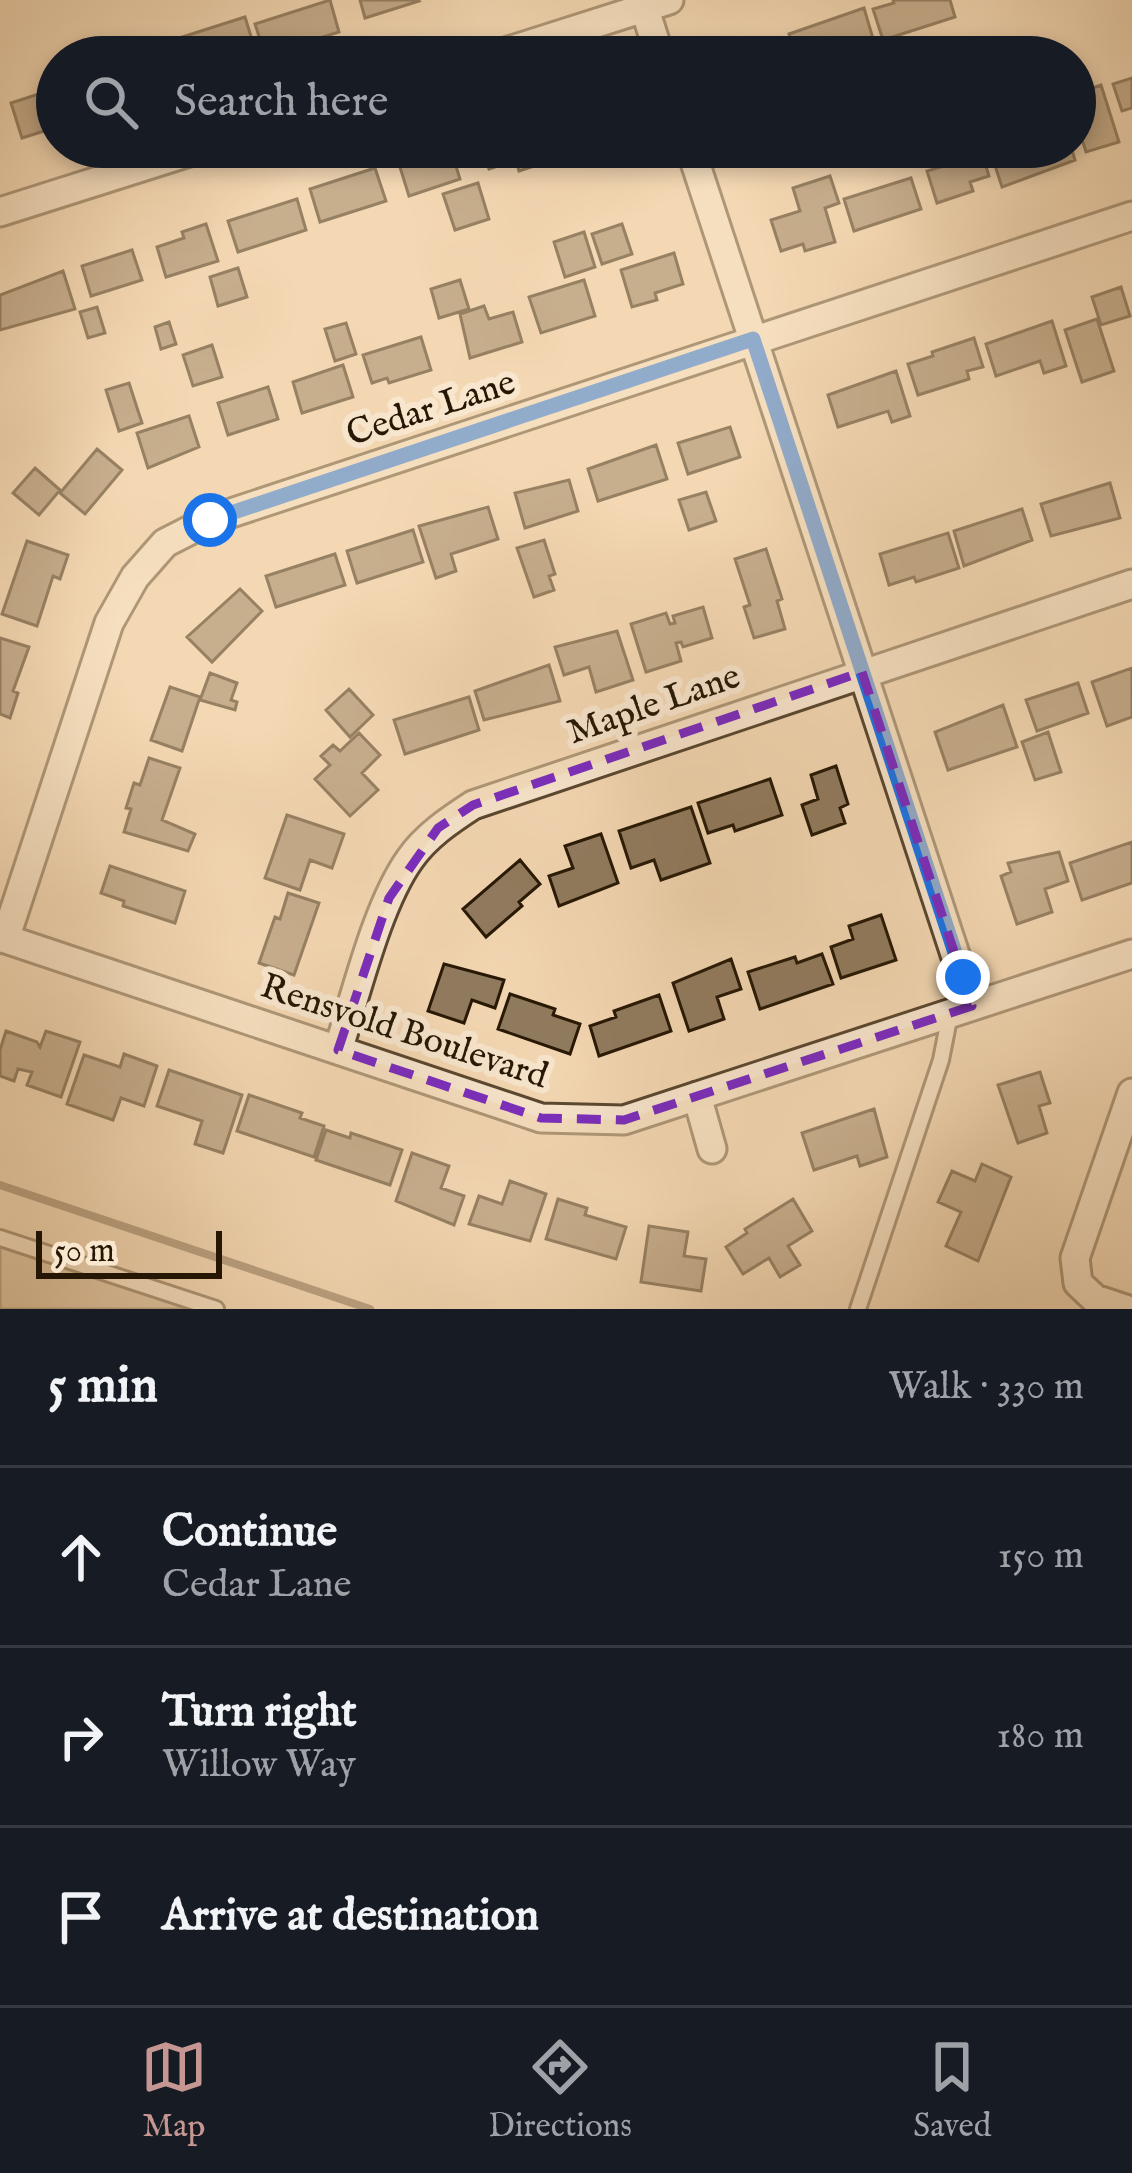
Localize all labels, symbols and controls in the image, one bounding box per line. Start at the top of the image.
search box [36,36,1096,168]
icon: search [78,69,144,135]
text: Search here [174,74,388,131]
street label: Cedar Lane [341,360,521,458]
route start [183,493,237,547]
street label: Maple Lane [562,654,746,756]
route end [936,950,990,1004]
street label: Rensvold Boulevard [255,964,554,1100]
scale bar [36,1225,222,1278]
text: 50 m [54,1231,115,1273]
text: 5 min [48,1355,158,1420]
text: Walk · 330 m [888,1363,1084,1412]
text: Continue [162,1504,337,1561]
icon: ahead [48,1524,114,1590]
text: 150 m [998,1532,1084,1581]
text: Cedar Lane [162,1561,352,1610]
text: Turn right [162,1684,357,1741]
icon: right [48,1704,114,1770]
text: 180 m [996,1712,1084,1761]
text: Willow Way [162,1741,356,1790]
icon: arrive [48,1884,114,1950]
text: Arrive at destination [162,1888,539,1945]
tab: Map [141,2034,207,2148]
tab: Directions [488,2034,632,2148]
tab: Saved [913,2034,991,2148]

